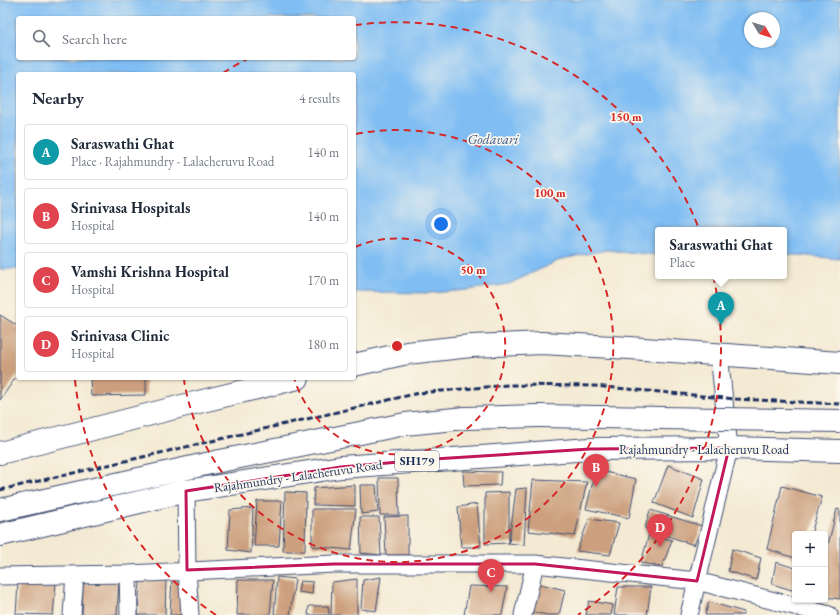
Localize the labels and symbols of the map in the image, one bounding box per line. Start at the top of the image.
north arrow [744,12,780,48]
text: 150 m [610,109,642,125]
water label: Godavari [468,130,519,148]
text: 100 m [534,185,566,201]
your location [431,214,451,234]
text: 50 m [460,262,486,278]
pin: A [708,292,734,325]
centre of rings [390,339,404,353]
street label: Rajahmundry - Lalacheruvu Road [619,441,789,458]
road number: SH179 [395,451,439,471]
pin: B [583,454,609,487]
street label: Rajahmundry - Lalacheruvu Road [213,456,384,496]
pin: D [647,514,673,547]
pin: C [478,559,504,592]

